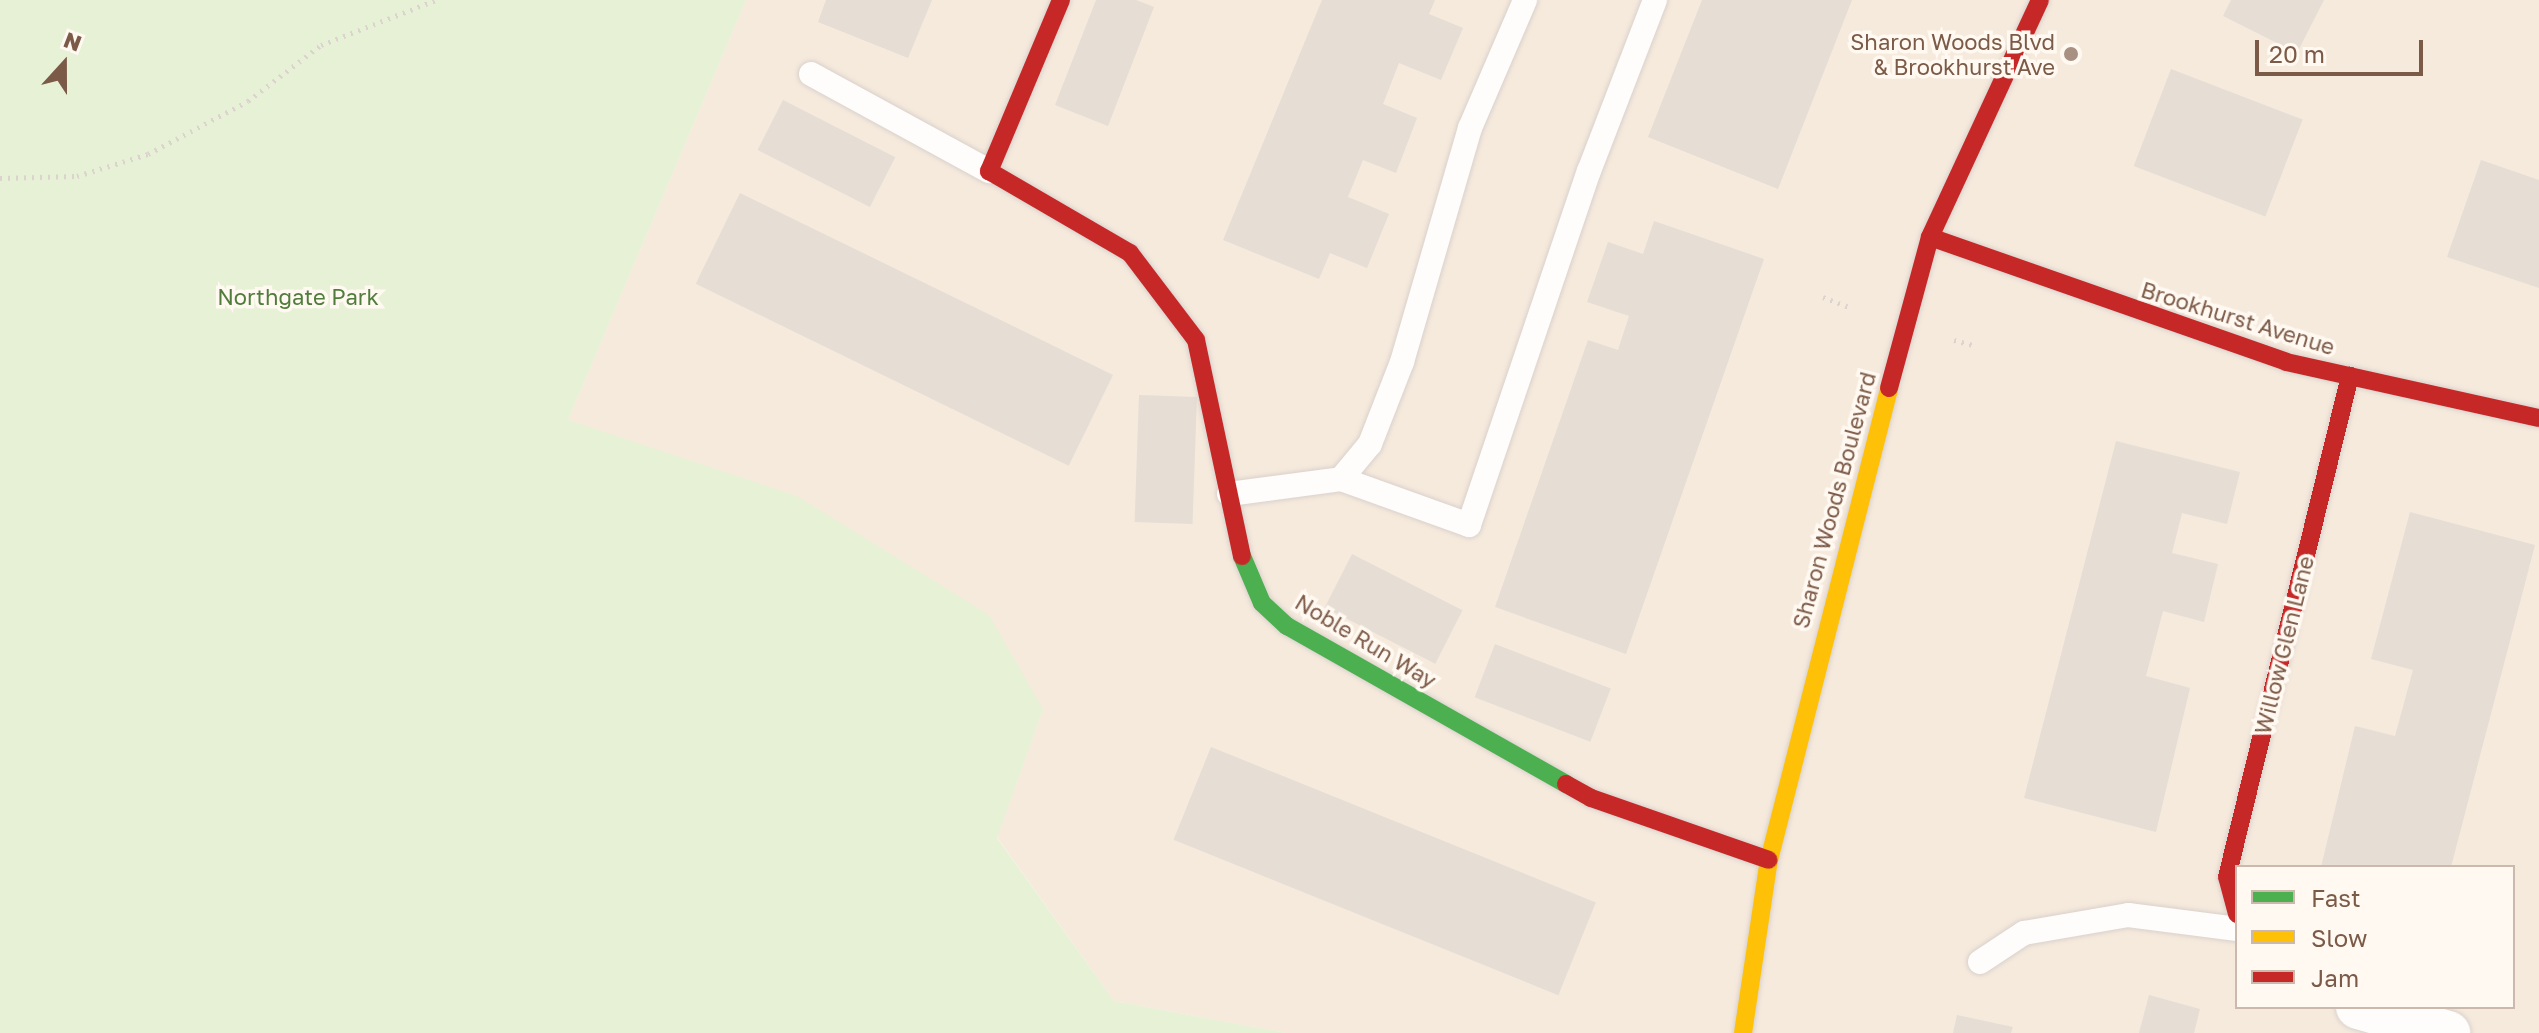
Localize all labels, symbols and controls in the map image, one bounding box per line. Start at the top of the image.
north arrow [24,24,104,104]
scale bar [2259,24,2427,74]
text: N [60,26,85,57]
place label: Sharon Woods Blvd & Brookhurst Ave [1850,28,2055,80]
text: 20 m [2269,39,2325,68]
marker: Sharon Woods Blvd & Brookhurst Ave [2062,45,2080,63]
street label: Brookhurst Avenue [2138,276,2338,360]
park label: Northgate Park [217,284,379,310]
street label: Sharon Woods Boulevard [1787,369,1881,631]
street label: Willow Glen Lane [2249,553,2319,737]
street label: Noble Run Way [1291,588,1441,694]
legend [2235,865,2515,1009]
text: Fast [2311,883,2361,912]
text: Slow [2311,923,2367,952]
text: Jam [2311,963,2359,992]

